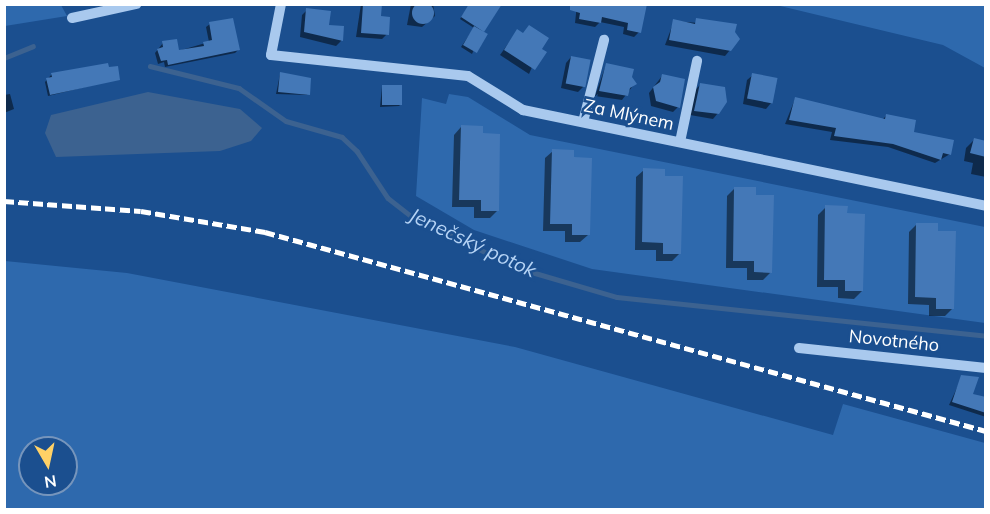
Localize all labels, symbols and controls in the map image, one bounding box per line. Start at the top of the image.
street label: Za Mlýnem [582,95,676,135]
water label: Jenečský potok [406,202,540,282]
street label: Novotného [848,326,940,356]
north arrow [18,436,78,496]
text: N [43,471,58,493]

